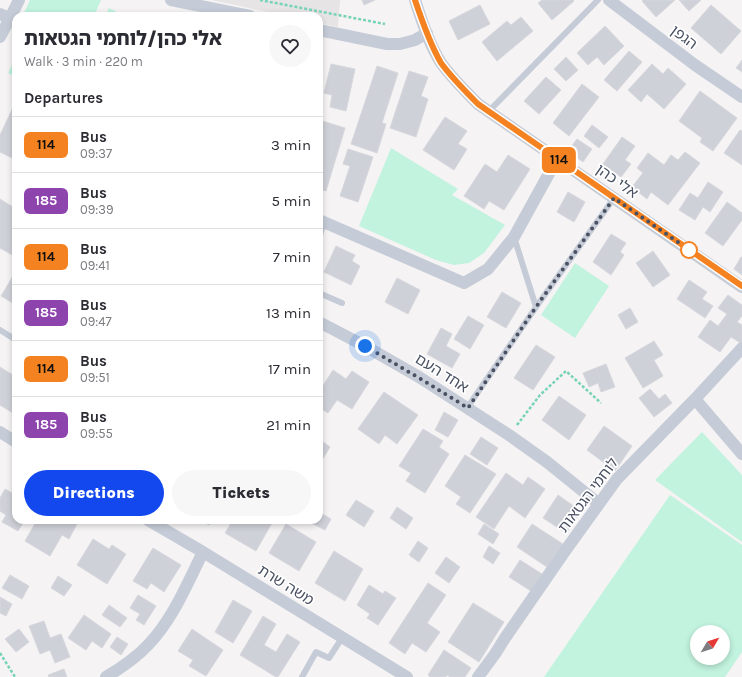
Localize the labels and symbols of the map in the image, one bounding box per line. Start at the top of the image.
street label: הגפן [667,21,701,53]
line badge: 114 [536,147,582,173]
street label: אלי כהן [592,160,642,202]
unlabelled marker [680,241,698,259]
your location [355,336,375,356]
street label: אחד העם [412,350,472,396]
street label: לוחמי הגטאות [554,454,622,536]
street label: משה שרת [255,561,317,609]
north arrow [690,625,730,665]

